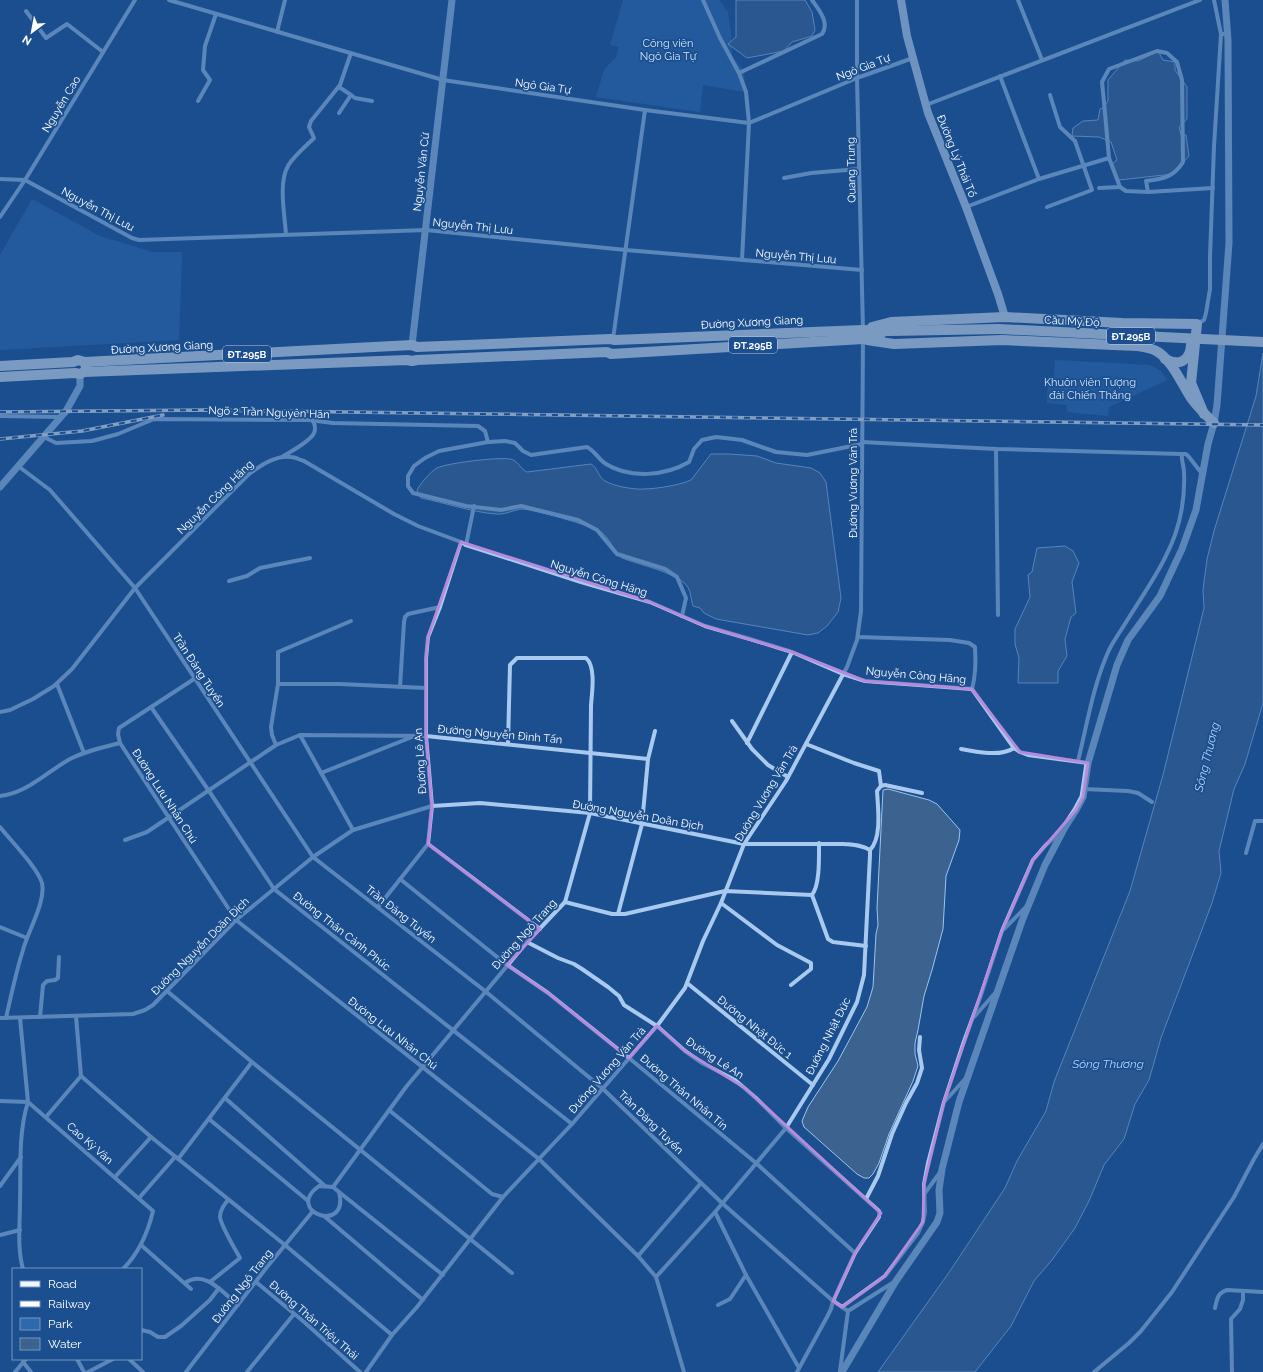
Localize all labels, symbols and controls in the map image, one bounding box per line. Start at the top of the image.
north arrow [12,12,52,52]
text: N [20,32,34,48]
park label: Công viên Ngô Gia Tự [640,37,697,63]
street label: Ngô Gia Tự [834,51,892,84]
street label: Nguyễn Cao [40,73,84,135]
street label: Ngô Gia Tự [514,76,572,97]
street label: Đường Lý Thái Tổ [934,113,979,200]
street label: Nguyễn Văn Cừ [411,132,432,212]
street label: Quang Trung [844,137,859,203]
street label: Nguyễn Thị Lưu [59,185,137,234]
street label: Nguyễn Thị Lưu [432,216,514,237]
street label: Nguyễn Thị Lưu [755,246,837,266]
street label: Đường Xương Giang [701,313,804,332]
street label: Cầu Mỹ Độ [1044,314,1100,329]
road number: ĐT.295B [1107,328,1155,344]
road number: ĐT.295B [729,337,777,353]
street label: Đường Xương Giang [111,338,214,357]
road number: ĐT.295B [223,346,271,362]
park label: Khuôn viên Tượng đài Chiến Thắng [1044,376,1136,402]
street label: Ngõ 2 Trần Nguyên Hãn [208,404,330,421]
street label: Đường Vương Văn Trà [847,428,860,538]
street label: Nguyễn Công Hãng [175,458,256,537]
street label: Nguyễn Công Hãng [549,558,649,599]
street label: Trần Đăng Tuyển [170,631,227,710]
street label: Nguyễn Công Hãng [865,665,967,686]
water label: Sông Thương [1191,721,1222,794]
street label: Đường Nguyễn Đình Tấn [437,723,563,746]
street label: Đường Lê An [412,728,429,794]
street label: Đường Vương Văn Trà [732,743,800,844]
street label: Đường Lưu Nhân Chú [129,747,200,846]
street label: Đường Nguyễn Doãn Địch [571,798,704,833]
street label: Trần Đăng Tuyển [363,883,438,946]
street label: Đường Thân Cảnh Phúc [290,889,393,973]
street label: Đường Nguyễn Doãn Địch [149,895,252,998]
street label: Đường Ngô Trang [489,897,559,972]
street label: Đường Nhật Đức 1 [715,993,795,1062]
street label: Đường Lưu Nhân Chú [345,994,440,1072]
street label: Đường Nhật Đức [803,995,854,1077]
street label: Đường Vương Văn Trà [566,1024,648,1116]
street label: Đường Lê An [683,1035,746,1082]
street label: Đường Thân Nhân Tín [637,1052,730,1133]
water label: Sông Thương [1071,1057,1144,1071]
street label: Trần Đăng Tuyển [615,1088,686,1157]
street label: Cao Kỳ Vân [64,1120,115,1167]
street label: Đường Ngô Trang [210,1247,275,1326]
legend [12,1268,142,1360]
text: Road [48,1277,77,1291]
street label: Đường Thân Triệu Thái [267,1278,361,1363]
text: Railway [48,1297,91,1311]
text: Park [48,1317,73,1331]
text: Water [48,1337,82,1351]

